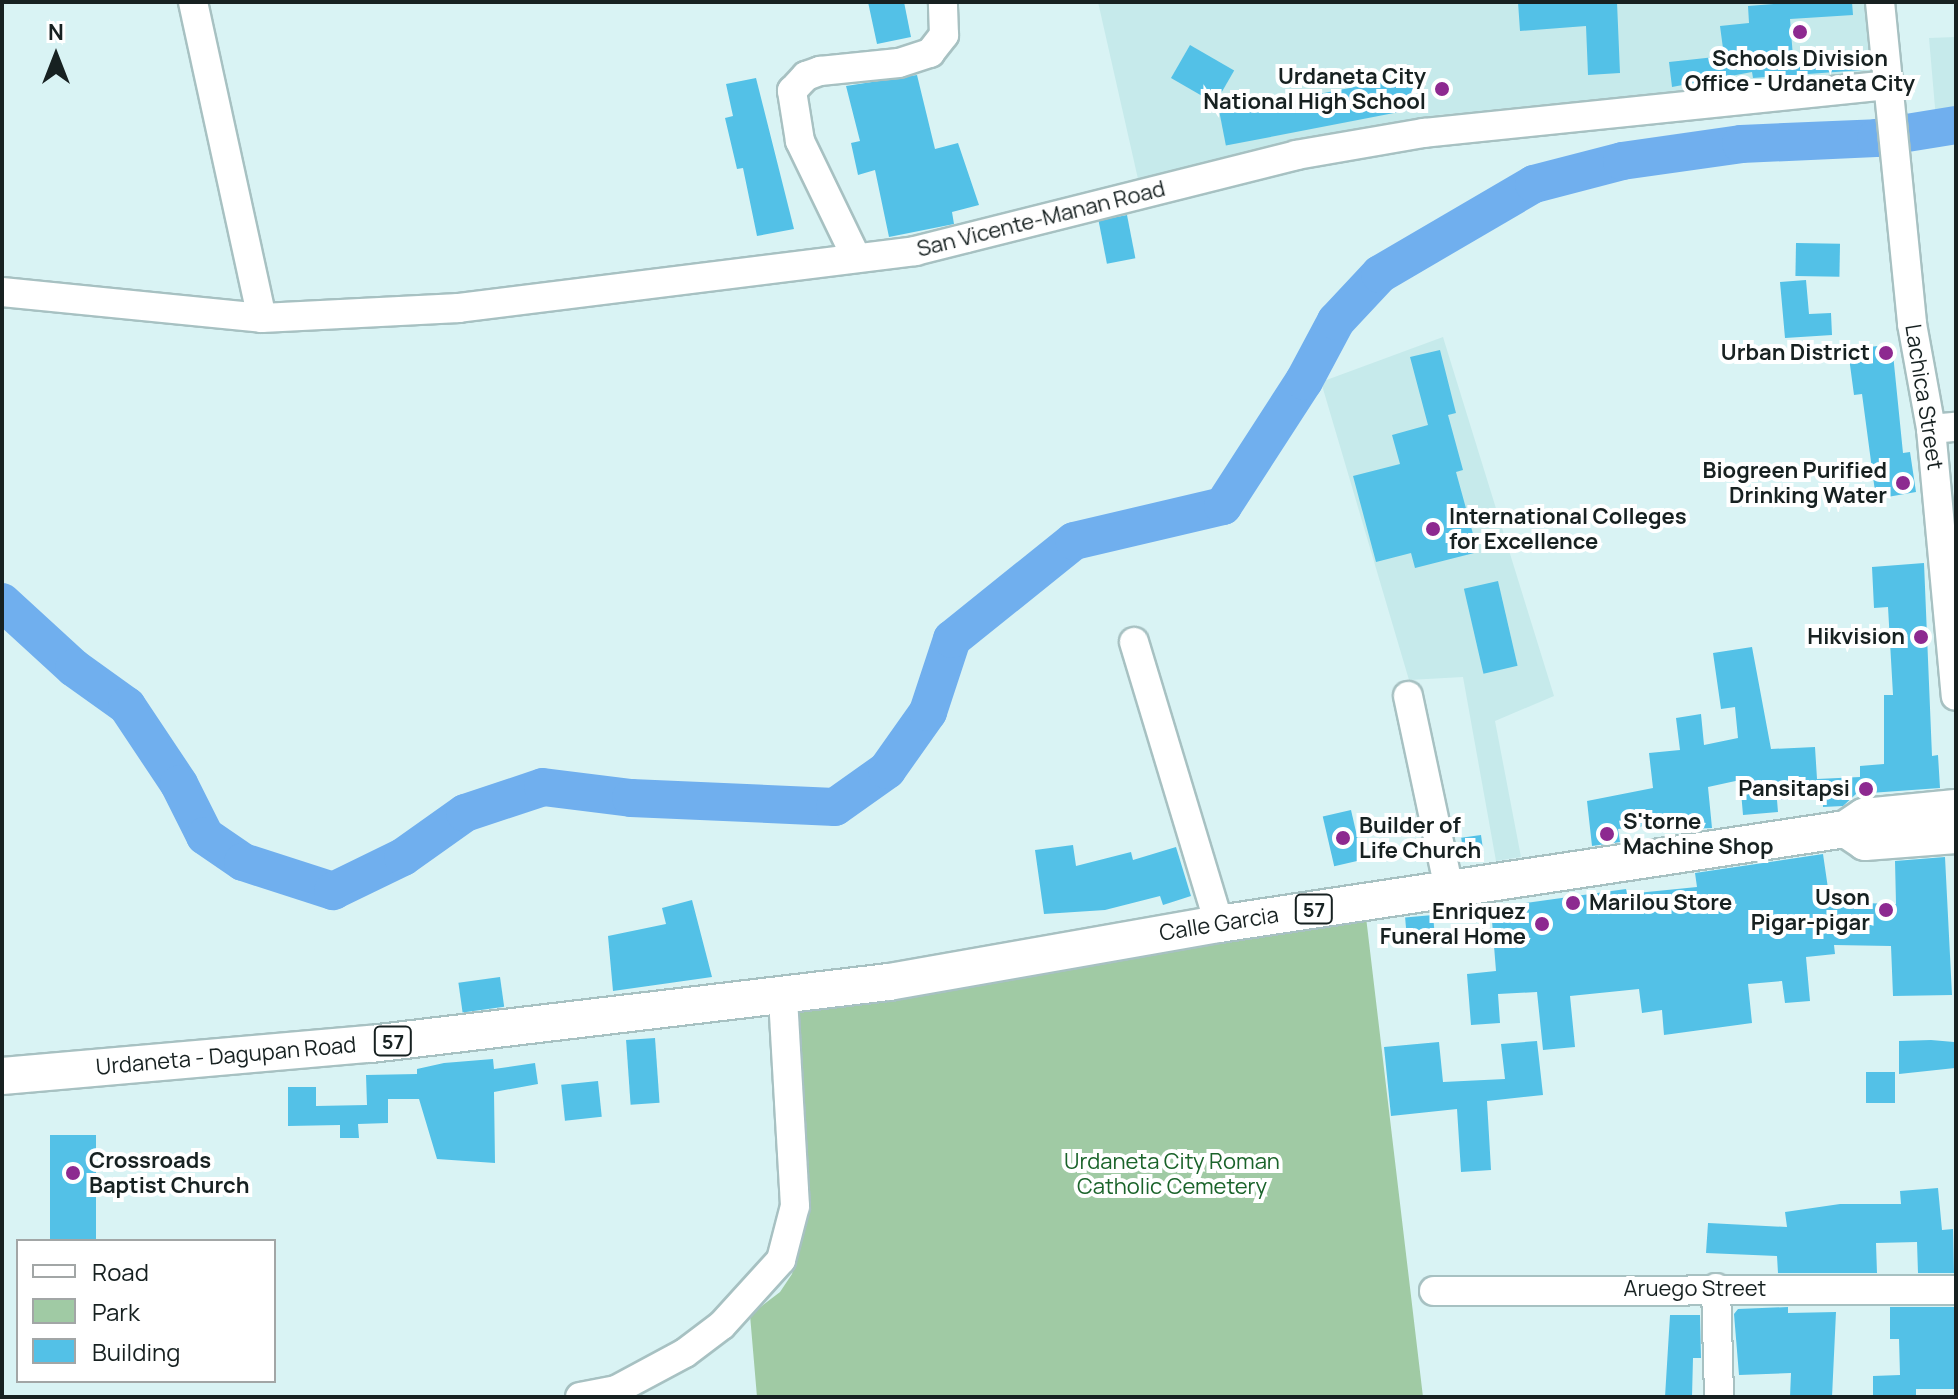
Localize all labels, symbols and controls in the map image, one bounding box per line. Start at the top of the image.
north arrow [16,16,96,96]
text: N [48,17,64,47]
marker: Schools Division Office - Urdaneta City [1791,23,1809,41]
place label: Schools Division Office - Urdaneta City [1685,45,1915,96]
place label: Urdaneta City National High School [1203,63,1426,114]
marker: Urdaneta City National High School [1433,80,1451,98]
street label: San Vicente-Manan Road [914,175,1168,263]
street label: Lachica Street [1899,322,1949,472]
place label: Urban District [1721,340,1870,366]
marker: Urban District [1877,344,1895,362]
place label: Biogreen Purified Drinking Water [1703,457,1887,508]
marker: Biogreen Purified Drinking Water [1894,474,1912,492]
place label: International Colleges for Excellence [1449,503,1687,554]
marker: International Colleges for Excellence [1424,520,1442,538]
place label: Hikvision [1807,624,1905,650]
marker: Hikvision [1912,628,1930,646]
place label: Pansitapsi [1738,776,1850,802]
marker: Pansitapsi [1857,780,1875,798]
place label: S'torne Machine Shop [1623,808,1774,860]
place label: Builder of Life Church [1359,812,1481,864]
marker: S'torne Machine Shop [1598,825,1616,843]
marker: Builder of Life Church [1334,829,1352,847]
place label: Uson Pigar-pigar [1751,884,1870,936]
place label: Marilou Store [1589,890,1732,916]
road number: 57 [1294,893,1334,925]
marker: Marilou Store [1564,894,1582,912]
place label: Enriquez Funeral Home [1380,898,1526,950]
marker: Uson Pigar-pigar [1877,901,1895,919]
street label: Calle Garcia [1158,902,1280,946]
marker: Enriquez Funeral Home [1533,915,1551,933]
road number: 57 [373,1025,413,1057]
street label: Urdaneta - Dagupan Road [95,1031,357,1081]
place label: Crossroads Baptist Church [89,1147,249,1198]
park label: Urdaneta City Roman Catholic Cemetery [1064,1148,1280,1200]
marker: Crossroads Baptist Church [64,1164,82,1182]
legend [16,1239,276,1383]
text: Road [92,1255,149,1288]
street label: Aruego Street [1624,1276,1766,1302]
text: Park [92,1295,140,1328]
text: Building [92,1335,180,1368]

